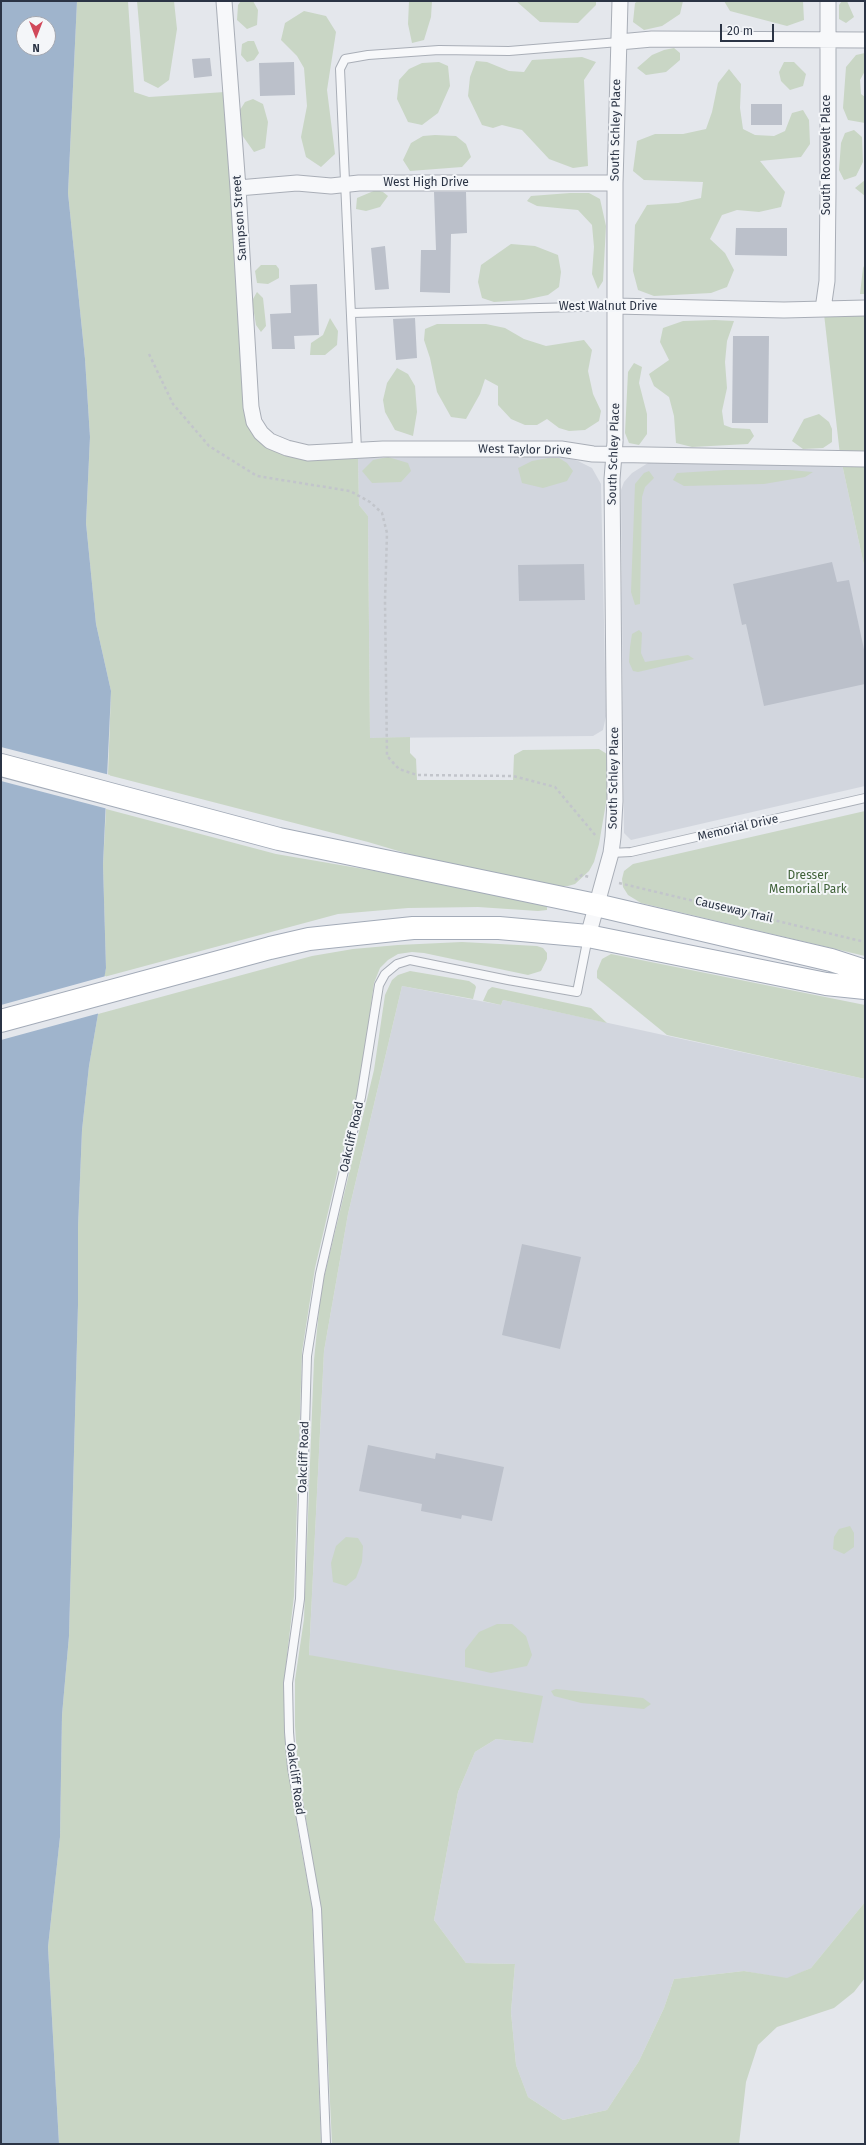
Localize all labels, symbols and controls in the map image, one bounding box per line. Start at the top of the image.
north arrow [16,16,56,56]
scale bar [722,16,776,42]
text: 20 m [727,24,753,38]
text: N [32,41,40,54]
street label: South Schley Place [608,79,624,181]
street label: South Roosevelt Place [820,95,834,215]
street label: Sampson Street [230,175,250,261]
street label: West High Drive [383,176,469,190]
street label: West Walnut Drive [559,300,657,314]
street label: South Schley Place [605,403,623,505]
street label: West Taylor Drive [478,442,572,458]
street label: South Schley Place [606,727,622,829]
street label: Memorial Drive [696,812,780,844]
park label: Dresser Memorial Park [769,869,847,897]
street label: Causeway Trail [694,894,774,926]
street label: Oakcliff Road [337,1100,367,1174]
street label: Oakcliff Road [296,1421,312,1493]
street label: Oakcliff Road [283,1742,307,1816]

